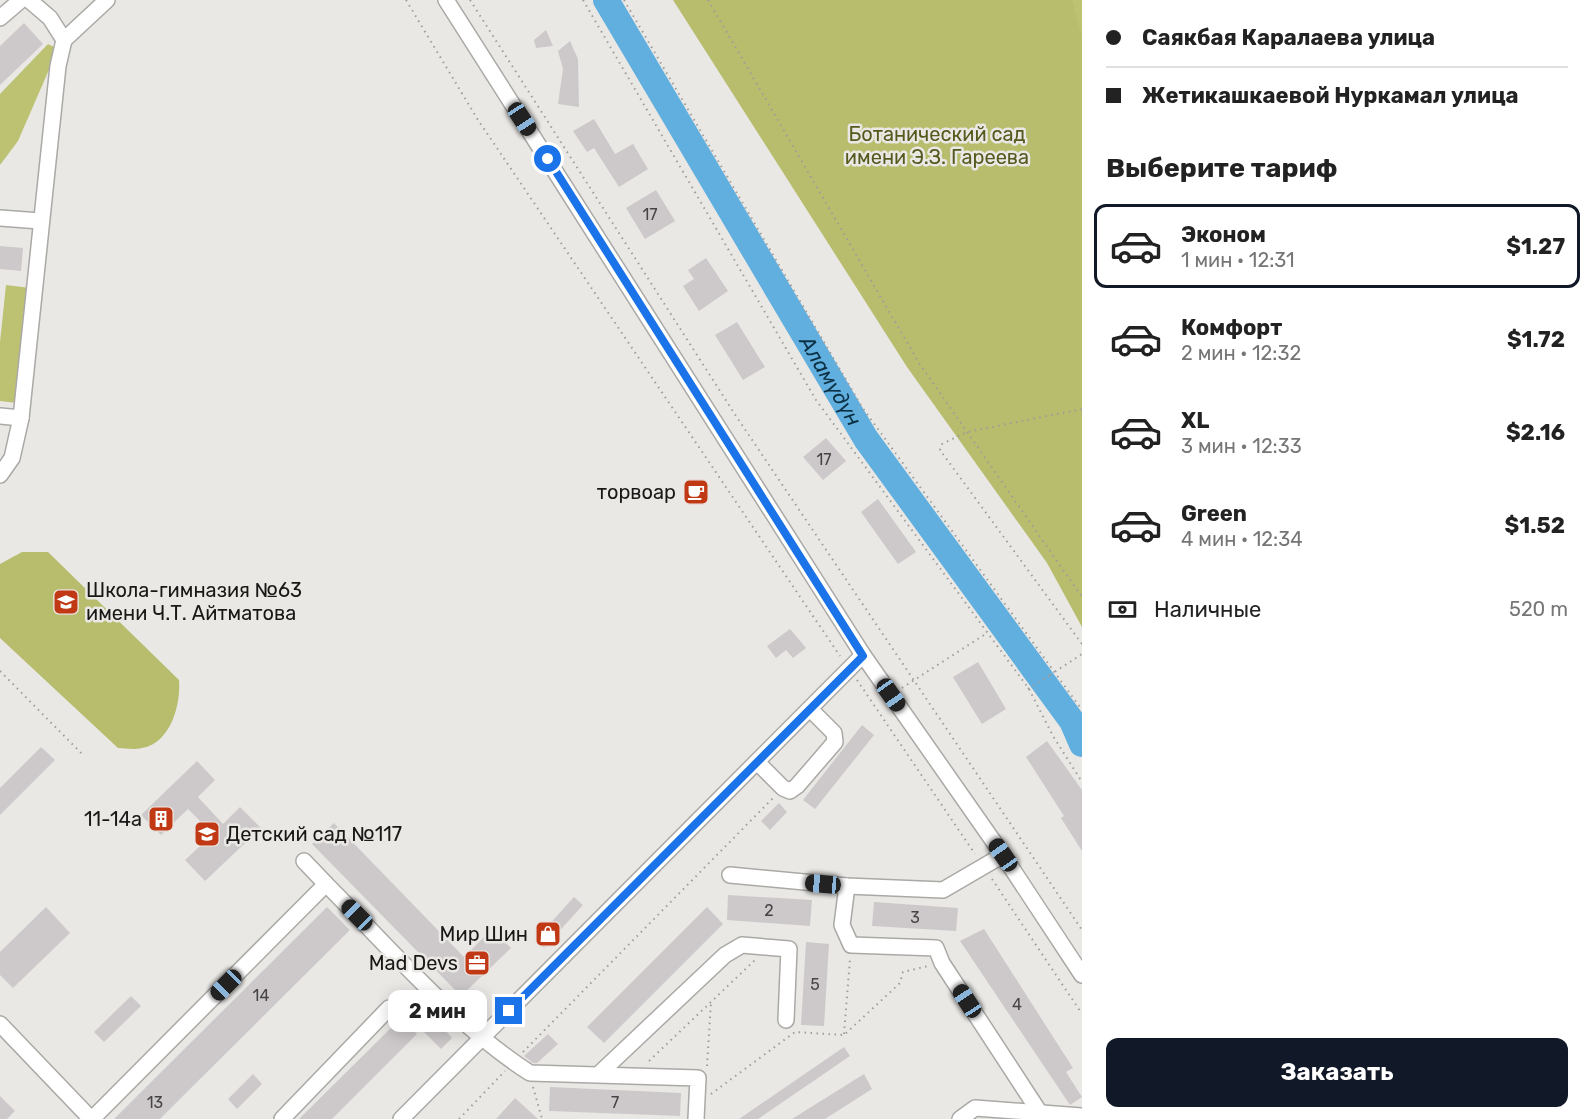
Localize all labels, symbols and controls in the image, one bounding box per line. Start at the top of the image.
text: Саякбая Каралаева улица [1142,24,1435,51]
text: Жетикашкаевой Нуркамал улица [1142,82,1519,109]
car [505,99,539,139]
park label: Ботанический сад имени Э.З. Гареева [845,122,1029,169]
route start [534,145,561,172]
text: Выберите тариф [1106,152,1337,184]
house number: 17 [642,205,658,224]
icon: car [1109,219,1163,273]
text: Эконом [1181,221,1266,248]
text: $1.27 [1506,233,1565,260]
text: 1 мин · 12:31 [1181,248,1295,272]
icon: car [1109,312,1163,366]
text: Комфорт [1181,314,1282,341]
text: $1.72 [1507,326,1565,353]
water label: Аламүдүн [794,330,868,430]
text: 2 мин · 12:32 [1181,341,1301,365]
icon: car [1109,405,1163,459]
text: XL [1181,407,1209,434]
text: $2.16 [1506,419,1565,446]
text: 3 мин · 12:33 [1181,434,1302,458]
house number: 17 [816,450,832,469]
cafe icon: торвоар [681,477,711,507]
place label: торвоар [597,480,676,504]
icon: car [1109,498,1163,552]
text: Green [1181,500,1247,527]
text: $1.52 [1505,512,1565,539]
text: 4 мин · 12:34 [1181,527,1303,551]
place label: Школа-гимназия №63 имени Ч.Т. Айтматова [86,578,302,625]
school or university icon: Школа-гимназия №63 имени Ч.Т. Айтматова [51,587,81,617]
icon: cash [1106,593,1139,626]
text: Наличные [1154,596,1261,623]
text: 520 m [1509,597,1568,621]
car [873,675,909,715]
building icon: 11-14а [146,804,176,834]
place label: 11-14а [84,807,142,831]
school or university icon: Детский сад №117 [192,819,222,849]
place label: Детский сад №117 [226,822,402,846]
car [985,835,1021,875]
car [804,873,842,895]
car [338,896,376,934]
house number: 2 [764,901,774,920]
house number: 3 [910,908,920,927]
shop icon: Мир Шин [533,919,563,949]
place label: Мир Шин [440,922,528,946]
office icon: Mad Devs [462,948,492,978]
place label: Mad Devs [369,951,458,975]
car [207,966,245,1004]
house number: 5 [810,975,820,994]
car [950,981,984,1021]
house number: 14 [253,986,269,1005]
callout: 2 мин [389,990,488,1032]
house number: 4 [1012,995,1022,1014]
route end [495,997,522,1024]
text: 2 мин [409,999,466,1023]
button: Заказать [1106,1038,1568,1107]
house number: 13 [147,1093,163,1112]
house number: 7 [611,1093,619,1112]

